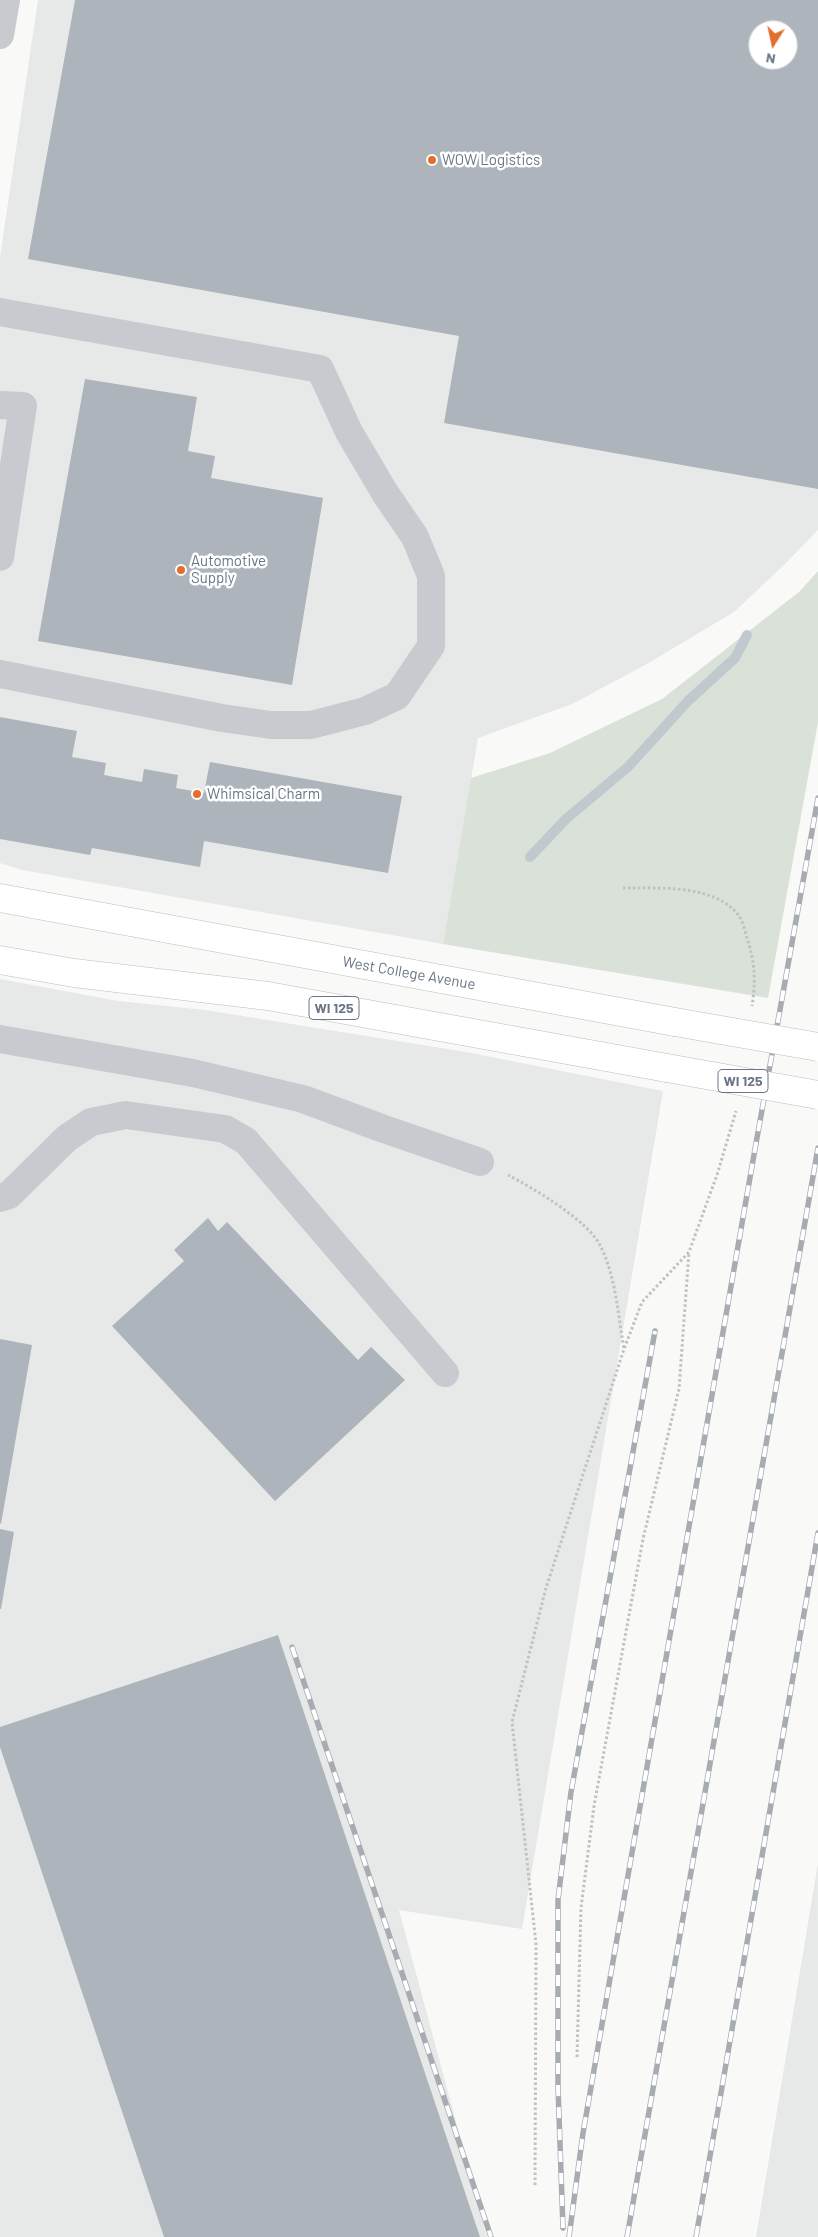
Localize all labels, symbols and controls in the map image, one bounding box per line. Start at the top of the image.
north arrow [748,20,798,70]
text: N [764,50,777,68]
place label: WOW Logistics [442,151,540,169]
marker: WOW Logistics [426,154,438,166]
place label: Automotive Supply [191,552,266,587]
marker: Automotive Supply [175,564,187,576]
place label: Whimsical Charm [207,785,320,803]
marker: Whimsical Charm [191,788,203,800]
street label: West College Avenue [341,952,477,994]
road number: WI 125 [309,996,359,1020]
road number: WI 125 [718,1070,768,1092]

